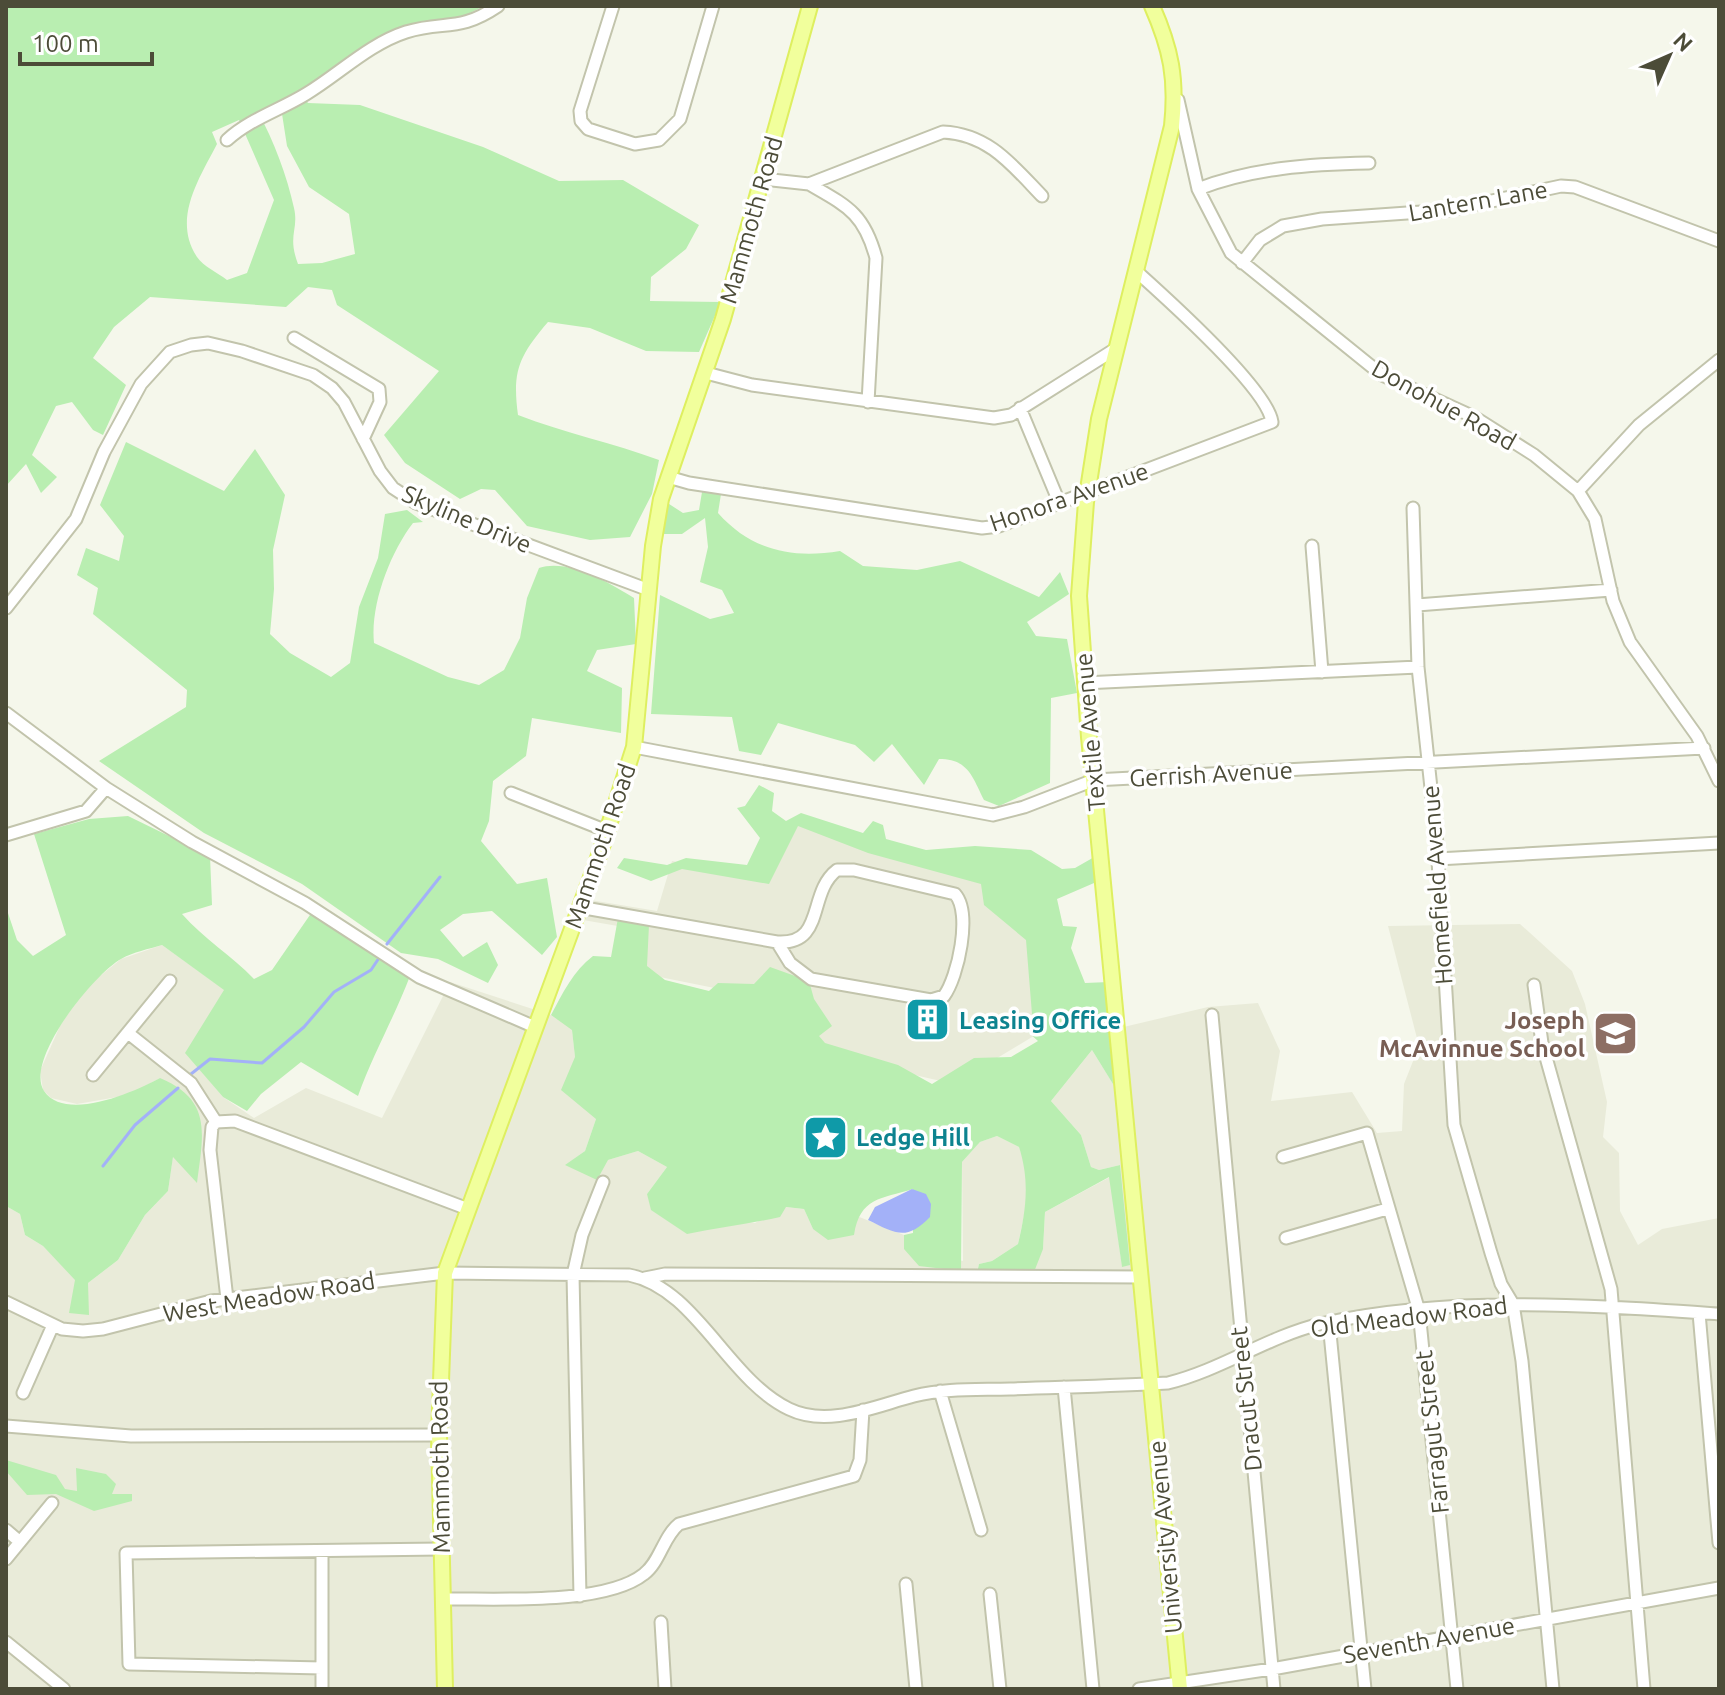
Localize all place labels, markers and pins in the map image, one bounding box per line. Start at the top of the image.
building icon: Leasing Office [904,996,952,1044]
place label: Leasing Office [959,1007,1121,1034]
place label: Joseph McAvinnue School [1379,1007,1585,1062]
school or university icon: Joseph McAvinnue School [1592,1010,1640,1058]
place icon: Ledge Hill [801,1113,849,1161]
place label: Ledge Hill [856,1124,970,1151]

